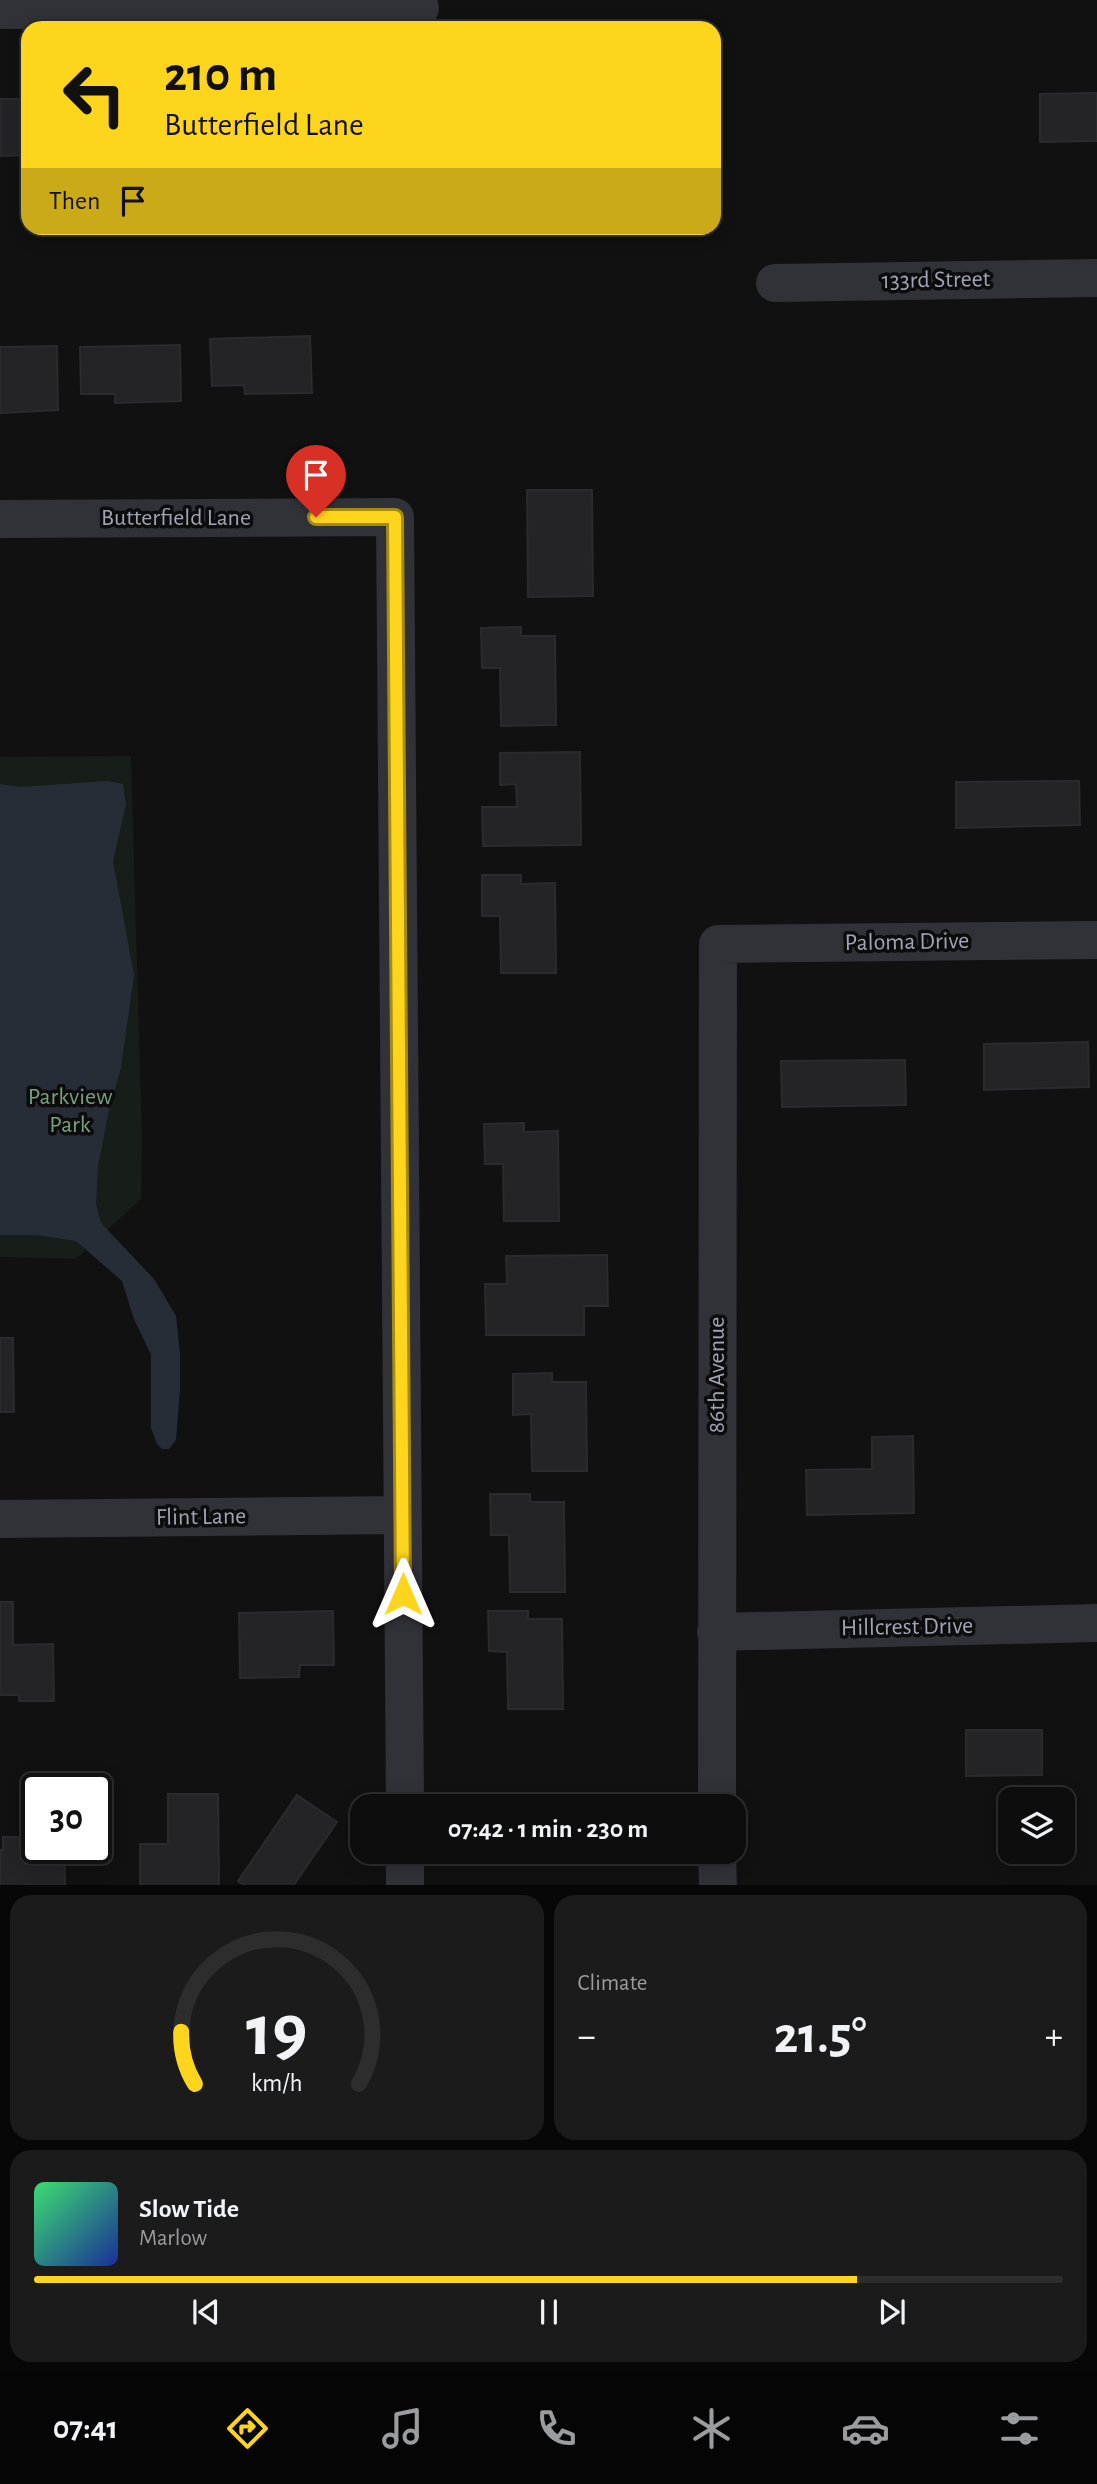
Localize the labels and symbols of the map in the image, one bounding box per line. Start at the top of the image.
street label: 133rd Street [881,267,991,293]
pin [286,445,346,517]
street label: Butterfield Lane [101,506,251,530]
street label: Paloma Drive [845,929,969,955]
park label: Parkview Park [28,1085,112,1137]
street label: 86th Avenue [705,1317,729,1433]
street label: Flint Lane [156,1504,246,1530]
position arrow [366,1557,440,1631]
street label: Hillcrest Drive [841,1614,973,1640]
speed limit sign: 30 [21,1773,112,1864]

